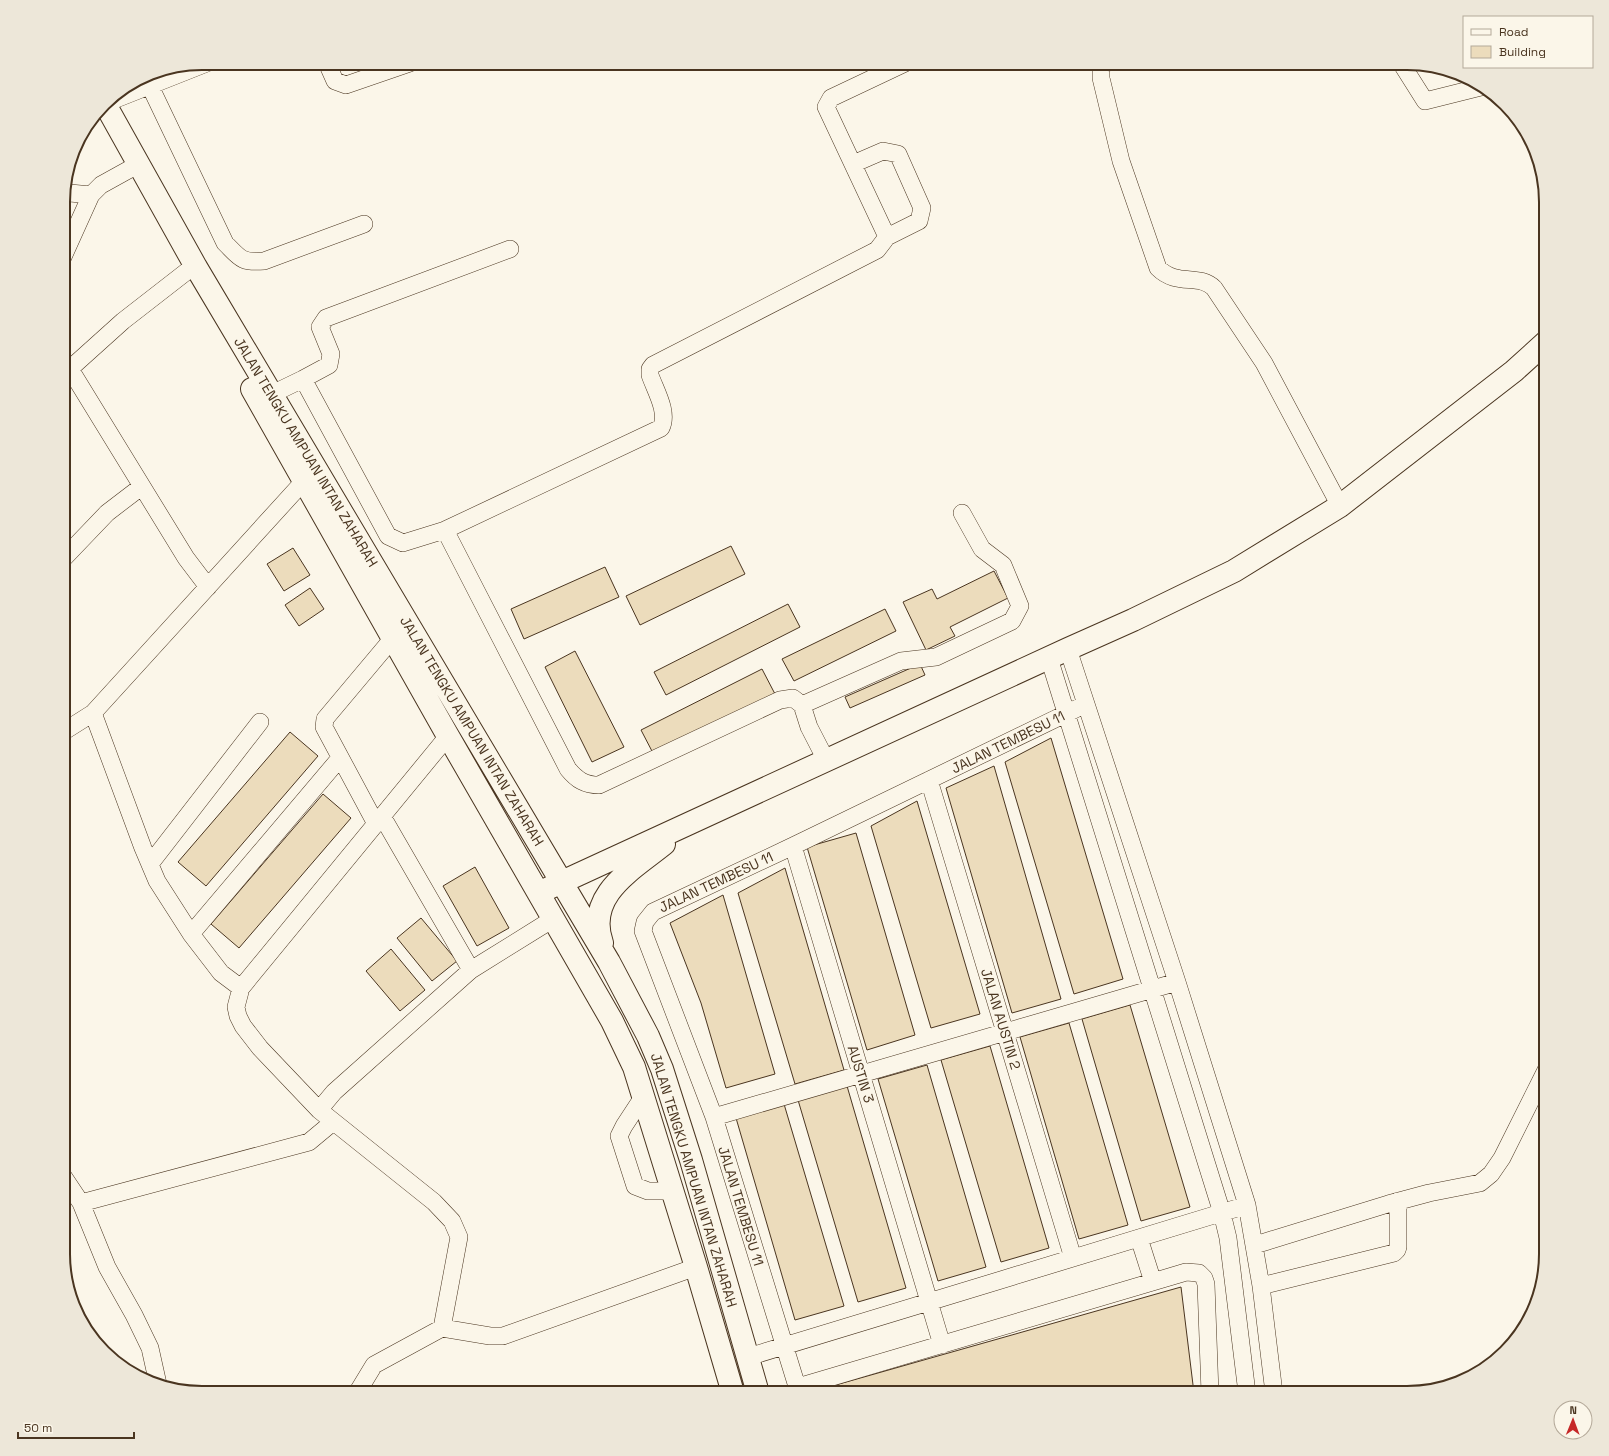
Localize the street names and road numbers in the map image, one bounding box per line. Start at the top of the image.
street label: JALAN TENGKU AMPUAN INTAN ZAHARAH [230,334,382,570]
street label: JALAN TENGKU AMPUAN INTAN ZAHARAH [396,613,548,849]
street label: JALAN TEMBESU 11 [948,707,1068,777]
street label: JALAN TEMBESU 11 [656,848,776,916]
street label: JALAN AUSTIN 2 [977,966,1025,1072]
street label: AUSTIN 3 [844,1043,878,1105]
street label: JALAN TENGKU AMPUAN INTAN ZAHARAH [647,1051,741,1309]
street label: JALAN TEMBESU 11 [714,1144,768,1268]

